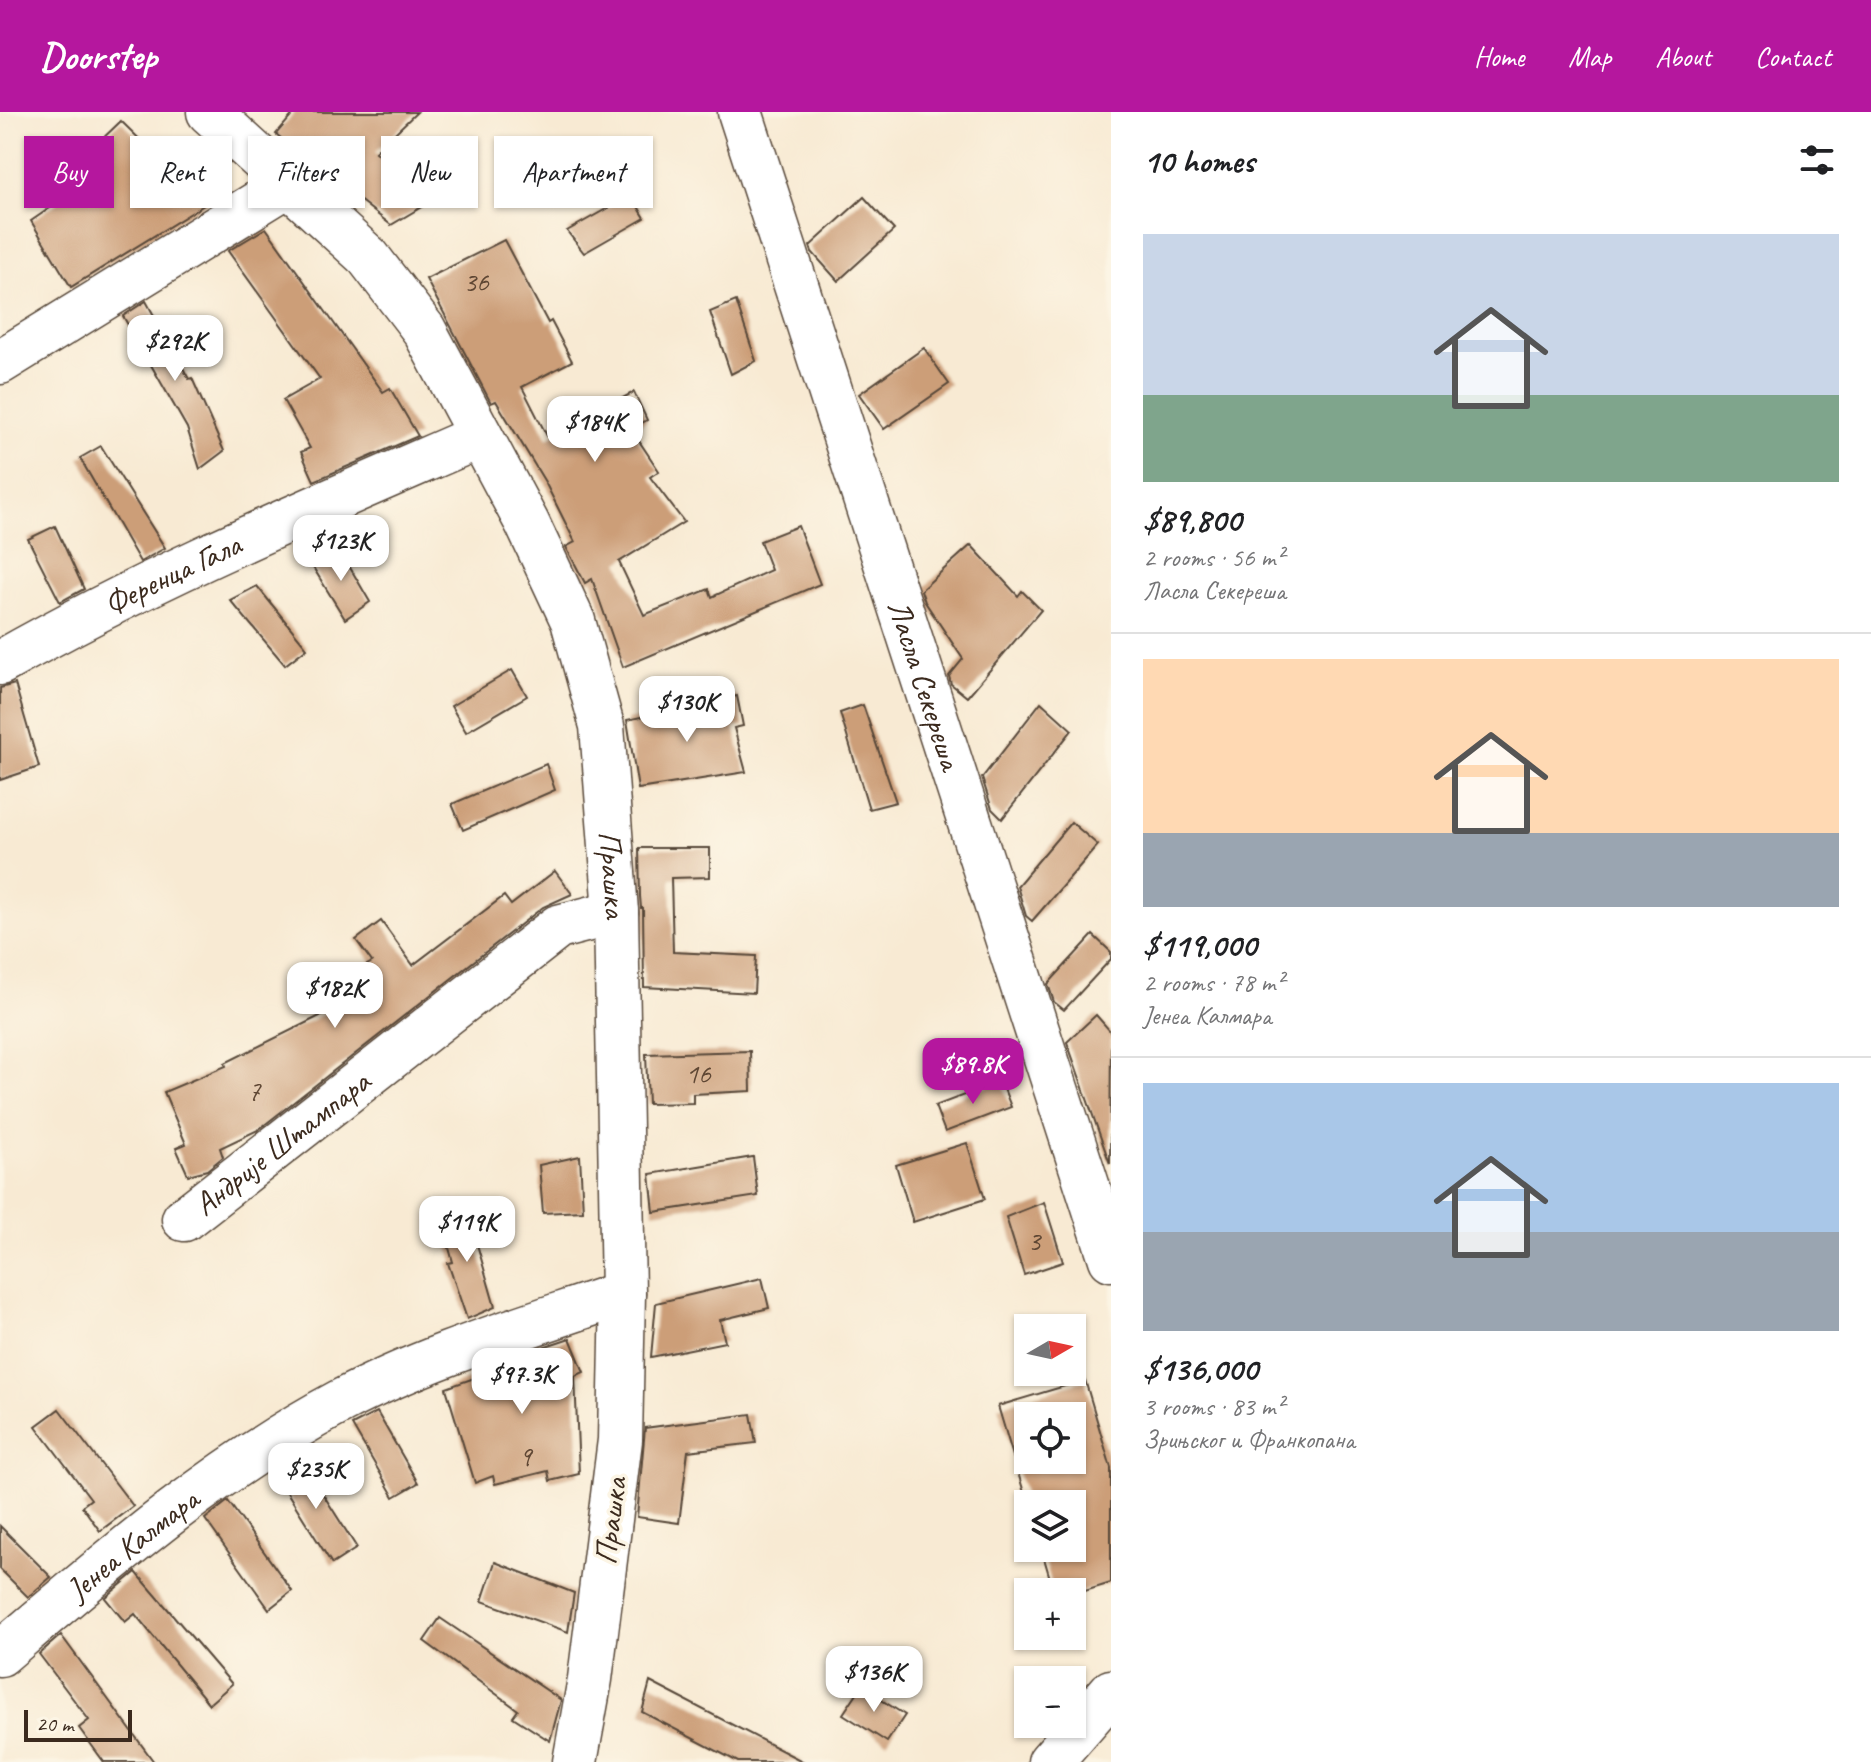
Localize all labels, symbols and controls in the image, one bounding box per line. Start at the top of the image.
text: Doorstep [40,33,157,80]
text: Home [1474,39,1524,74]
text: Map [1568,39,1611,74]
text: About [1655,39,1711,74]
text: Contact [1755,39,1831,74]
chip: Buy [24,136,114,208]
chip: Rent [130,136,232,208]
chip: Filters [248,136,365,208]
chip: New [381,136,478,208]
chip: Apartment [494,136,653,208]
icon: filters [1795,138,1839,182]
text: 10 homes [1143,139,1254,182]
house number: 36 [463,264,490,299]
icon: home [1419,286,1563,430]
pin: $292K [119,315,231,383]
text: $292K [145,324,205,357]
pin: $184K [539,396,651,464]
text: $184K [565,405,625,438]
text: $89,800 [1143,498,1241,541]
pin: $123K [285,515,397,583]
street label: Ференца Гала [97,523,249,625]
text: $123K [311,524,371,557]
text: 2 rooms · 56 m² [1143,541,1284,574]
text: Ласла Секереша [1143,574,1286,607]
street label: Ласла Секереша [878,595,972,778]
pin: $130K [631,676,743,744]
text: $130K [657,685,717,718]
icon: home [1419,711,1563,855]
street label: Прашка [589,829,637,922]
text: $119,000 [1143,923,1256,966]
pin: $182K [279,962,391,1030]
text: 2 rooms · 78 m² [1143,966,1284,999]
text: $182K [305,971,365,1004]
text: Јенеа Калмара [1143,999,1272,1032]
pin: $89.8K [908,1038,1038,1106]
text: $89.8K [941,1047,1005,1080]
house number: 16 [685,1056,712,1091]
street label: Андрије Штампара [186,1060,380,1225]
house number: 7 [248,1073,262,1108]
icon: home [1419,1135,1563,1279]
pin: $119K [411,1196,523,1264]
text: $119K [437,1205,497,1238]
house number: 3 [1028,1223,1043,1258]
north arrow [1014,1314,1086,1386]
map controls [1014,1314,1086,1738]
text: $136,000 [1143,1347,1258,1390]
pin: $97.3K [457,1348,587,1416]
text: $97.3K [490,1357,554,1390]
text: 3 rooms · 83 m² [1143,1390,1284,1423]
button: locate [1014,1402,1086,1474]
text: Зрињског и Франкопана [1143,1423,1355,1456]
house number: 9 [519,1439,534,1474]
pin: $235K [260,1443,372,1511]
text: $235K [286,1452,346,1485]
street label: Прашка [585,1473,636,1567]
street label: Јенеа Калмара [56,1477,209,1611]
button: layers [1014,1490,1086,1562]
button: + [1014,1578,1086,1650]
pin: $136K [818,1646,930,1714]
text: $136K [844,1655,904,1688]
button: − [1014,1666,1086,1738]
scale bar [24,1706,132,1742]
text: 20 m [36,1710,73,1738]

